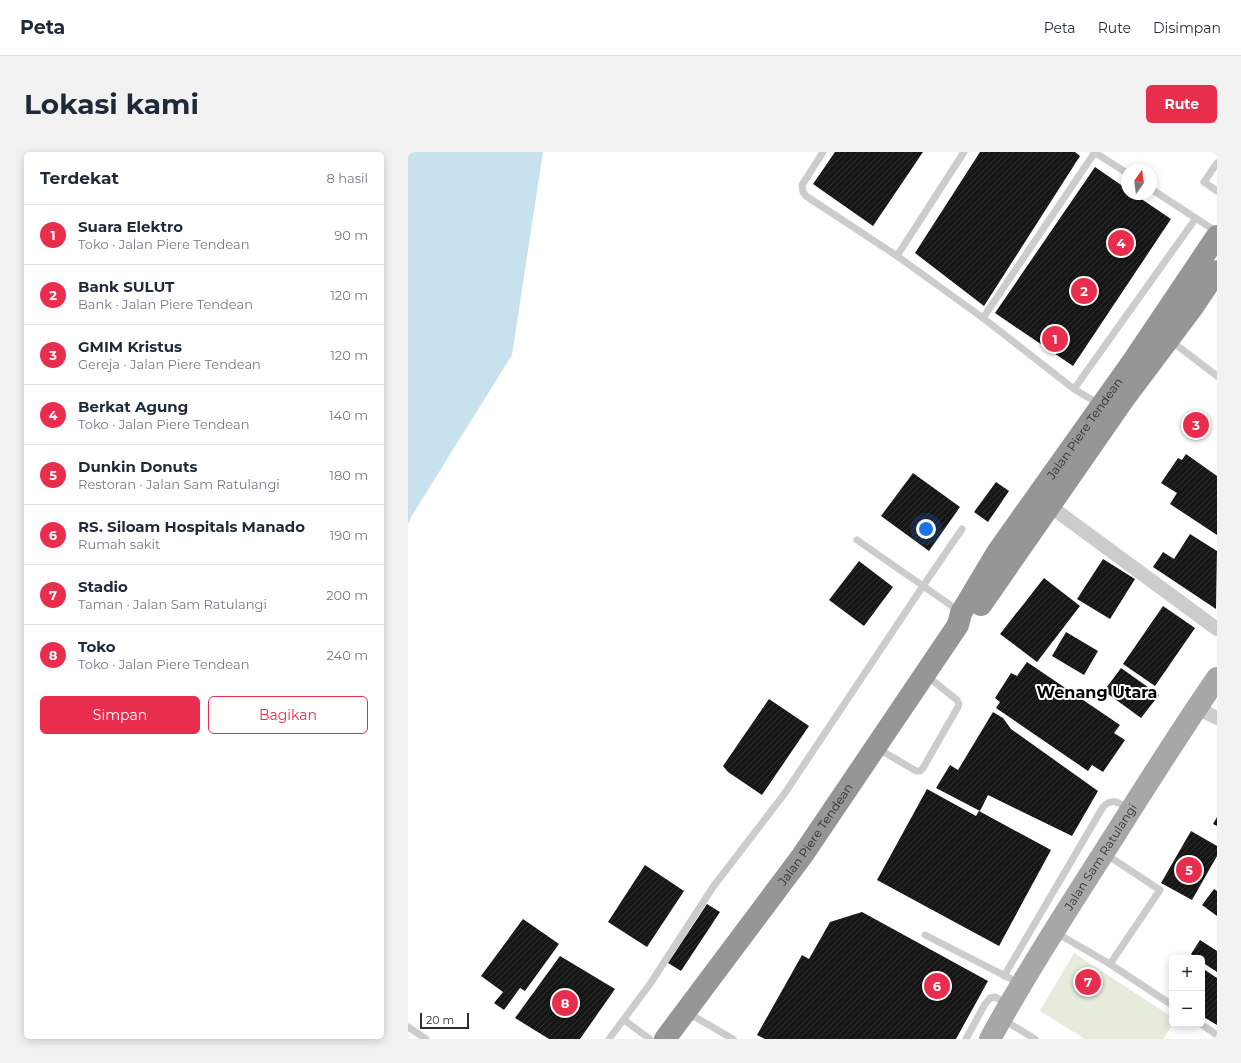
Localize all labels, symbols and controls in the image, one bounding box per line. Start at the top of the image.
text: Peta [20,16,65,39]
text: Peta [1044,19,1076,37]
text: Rute [1098,19,1131,37]
text: Disimpan [1153,19,1221,37]
button: Rute [1146,85,1217,123]
text: Lokasi kami [24,87,199,121]
north arrow [1121,164,1157,200]
text: Terdekat [40,168,119,188]
text: 8 hasil [327,170,368,186]
text: Suara Elektro [78,217,183,236]
text: 1 [50,227,56,243]
text: 90 m [334,227,368,243]
pin: 4 [1108,228,1134,258]
text: Toko · Jalan Piere Tendean [78,236,250,252]
pin: 2 [1071,276,1097,306]
text: Bank SULUT [78,277,174,296]
text: 2 [49,287,57,303]
text: 120 m [330,287,368,303]
text: Bank · Jalan Piere Tendean [78,296,253,312]
pin: 1 [1042,324,1068,354]
text: GMIM Kristus [78,337,182,356]
text: 3 [49,347,57,363]
text: 120 m [330,347,368,363]
text: Gereja · Jalan Piere Tendean [78,356,261,372]
street label: Jalan Piere Tendean [1043,375,1126,483]
text: Berkat Agung [78,397,188,416]
text: 4 [49,407,57,423]
text: 140 m [329,407,368,423]
pin: 3 [1183,410,1209,440]
text: Toko · Jalan Piere Tendean [78,416,250,432]
text: Dunkin Donuts [78,457,197,476]
text: 5 [49,467,57,483]
text: 180 m [329,467,368,483]
text: Restoran · Jalan Sam Ratulangi [78,476,280,492]
text: RS. Siloam Hospitals Manado [78,517,305,536]
your location [916,519,936,539]
text: 6 [49,527,57,543]
text: 190 m [330,527,368,543]
text: Rumah sakit [78,536,160,552]
text: Stadio [78,577,128,596]
text: 7 [49,587,57,603]
text: 200 m [326,587,368,603]
text: Taman · Jalan Sam Ratulangi [78,596,267,612]
text: Toko [78,637,116,656]
text: 8 [49,647,57,663]
text: 240 m [327,647,368,663]
text: Toko · Jalan Piere Tendean [78,656,250,672]
district label: Wenang Utara [1037,683,1157,702]
button: Simpan [40,696,200,734]
button: Bagikan [208,696,368,734]
street label: Jalan Piere Tendean [774,780,856,889]
street label: Jalan Sam Ratulangi [1060,801,1140,914]
pin: 5 [1176,855,1202,885]
map controls [1169,955,1205,1027]
button: + [1169,955,1205,991]
pin: 7 [1075,967,1101,997]
pin: 6 [924,971,950,1001]
pin: 8 [552,988,578,1018]
button: − [1169,991,1205,1027]
scale bar [420,1011,469,1030]
text: 20 m [426,1013,454,1027]

